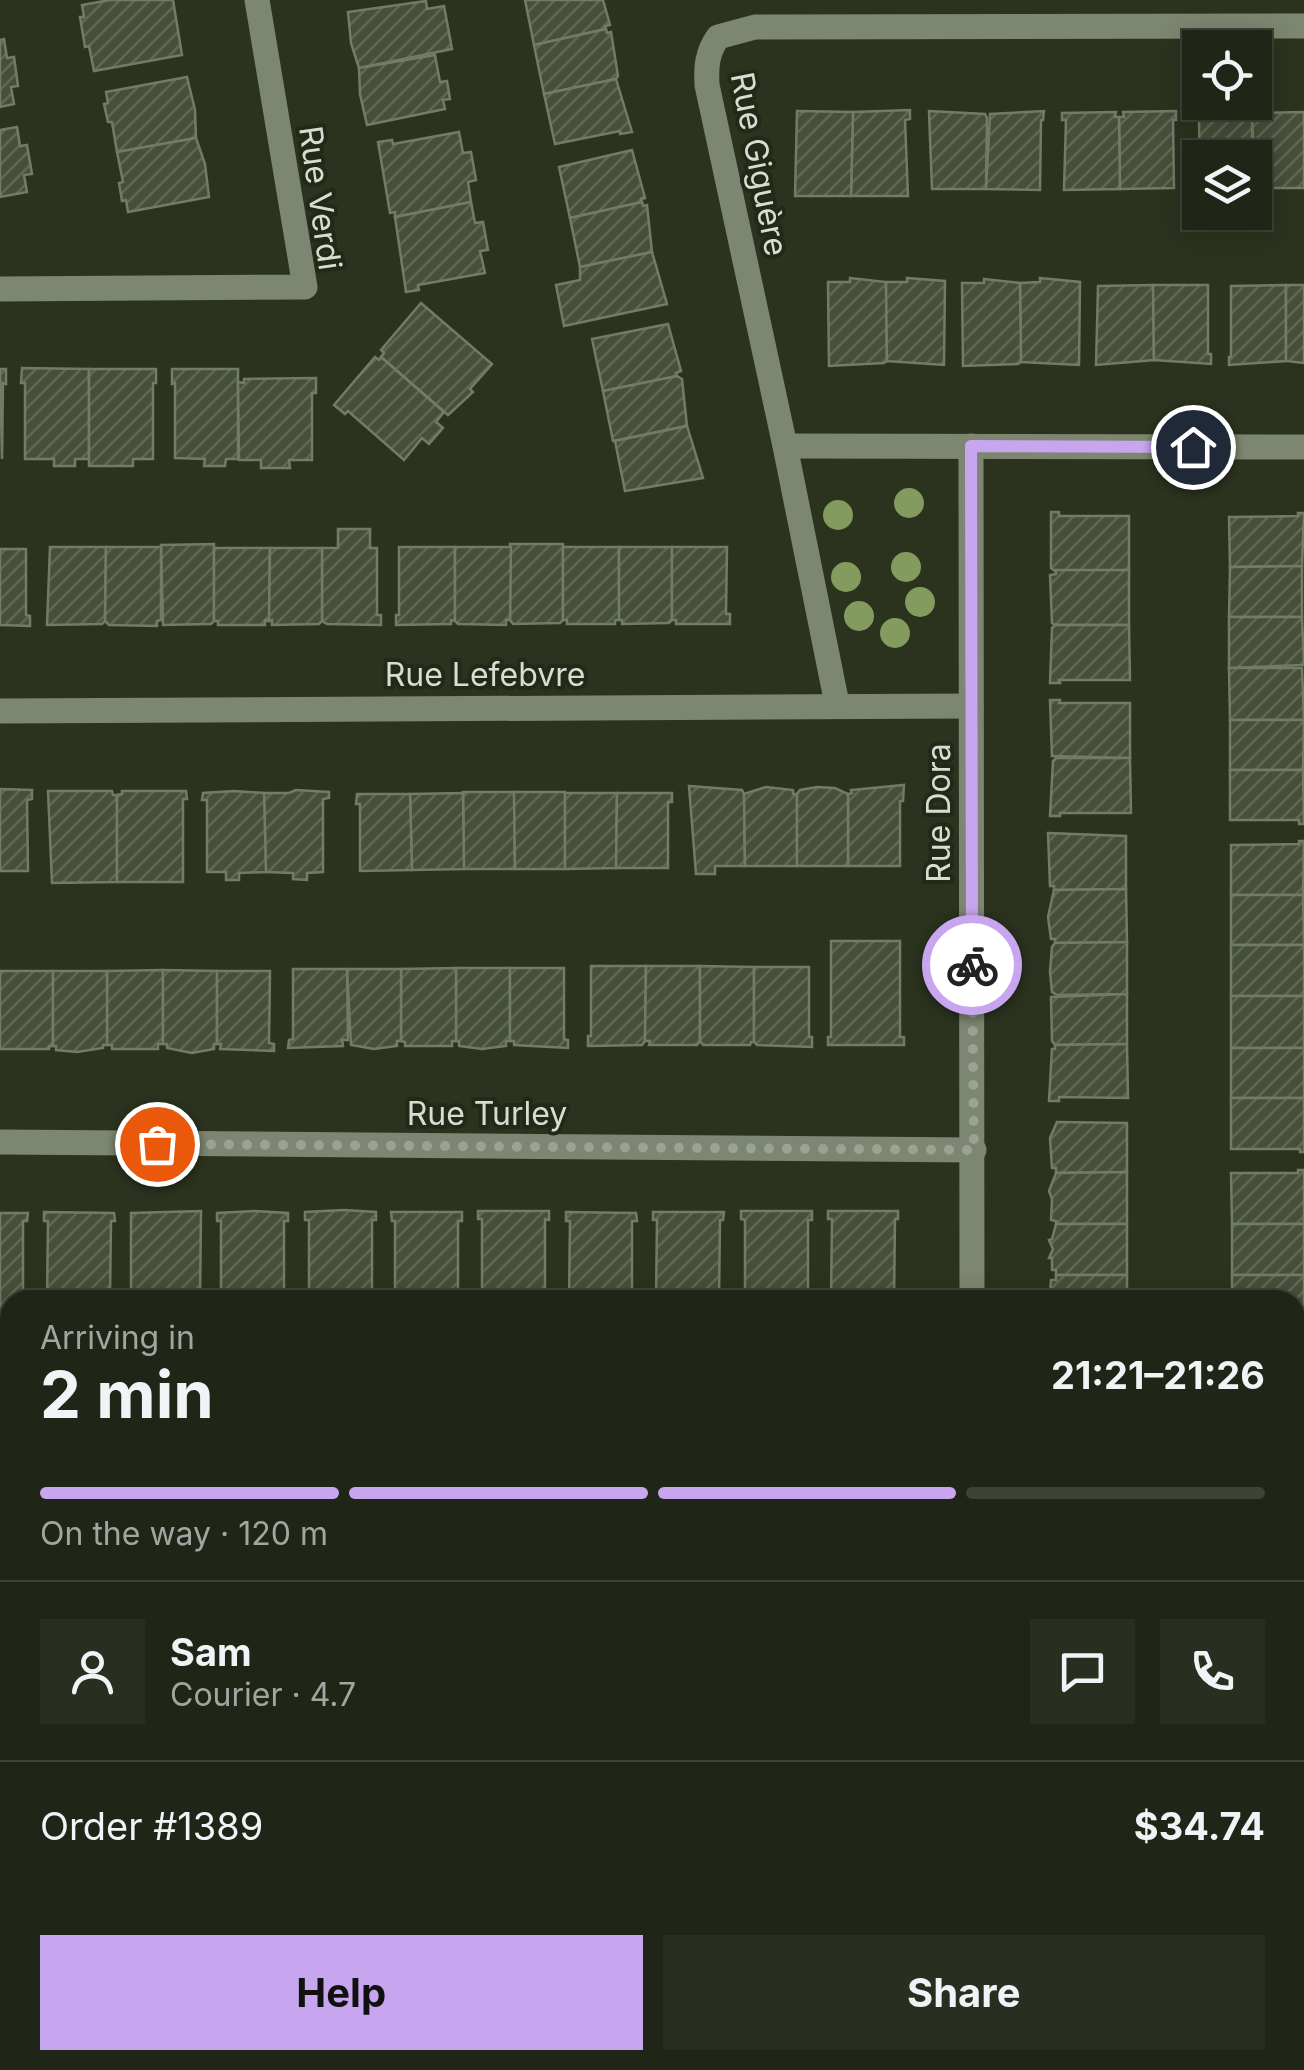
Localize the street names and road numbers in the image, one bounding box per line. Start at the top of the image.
street label: Rue Giguère [723,69,796,259]
street label: Rue Verdi [291,123,350,273]
street label: Rue Lefebvre [385,655,585,694]
street label: Rue Dora [919,743,958,883]
street label: Rue Turley [407,1094,567,1133]

